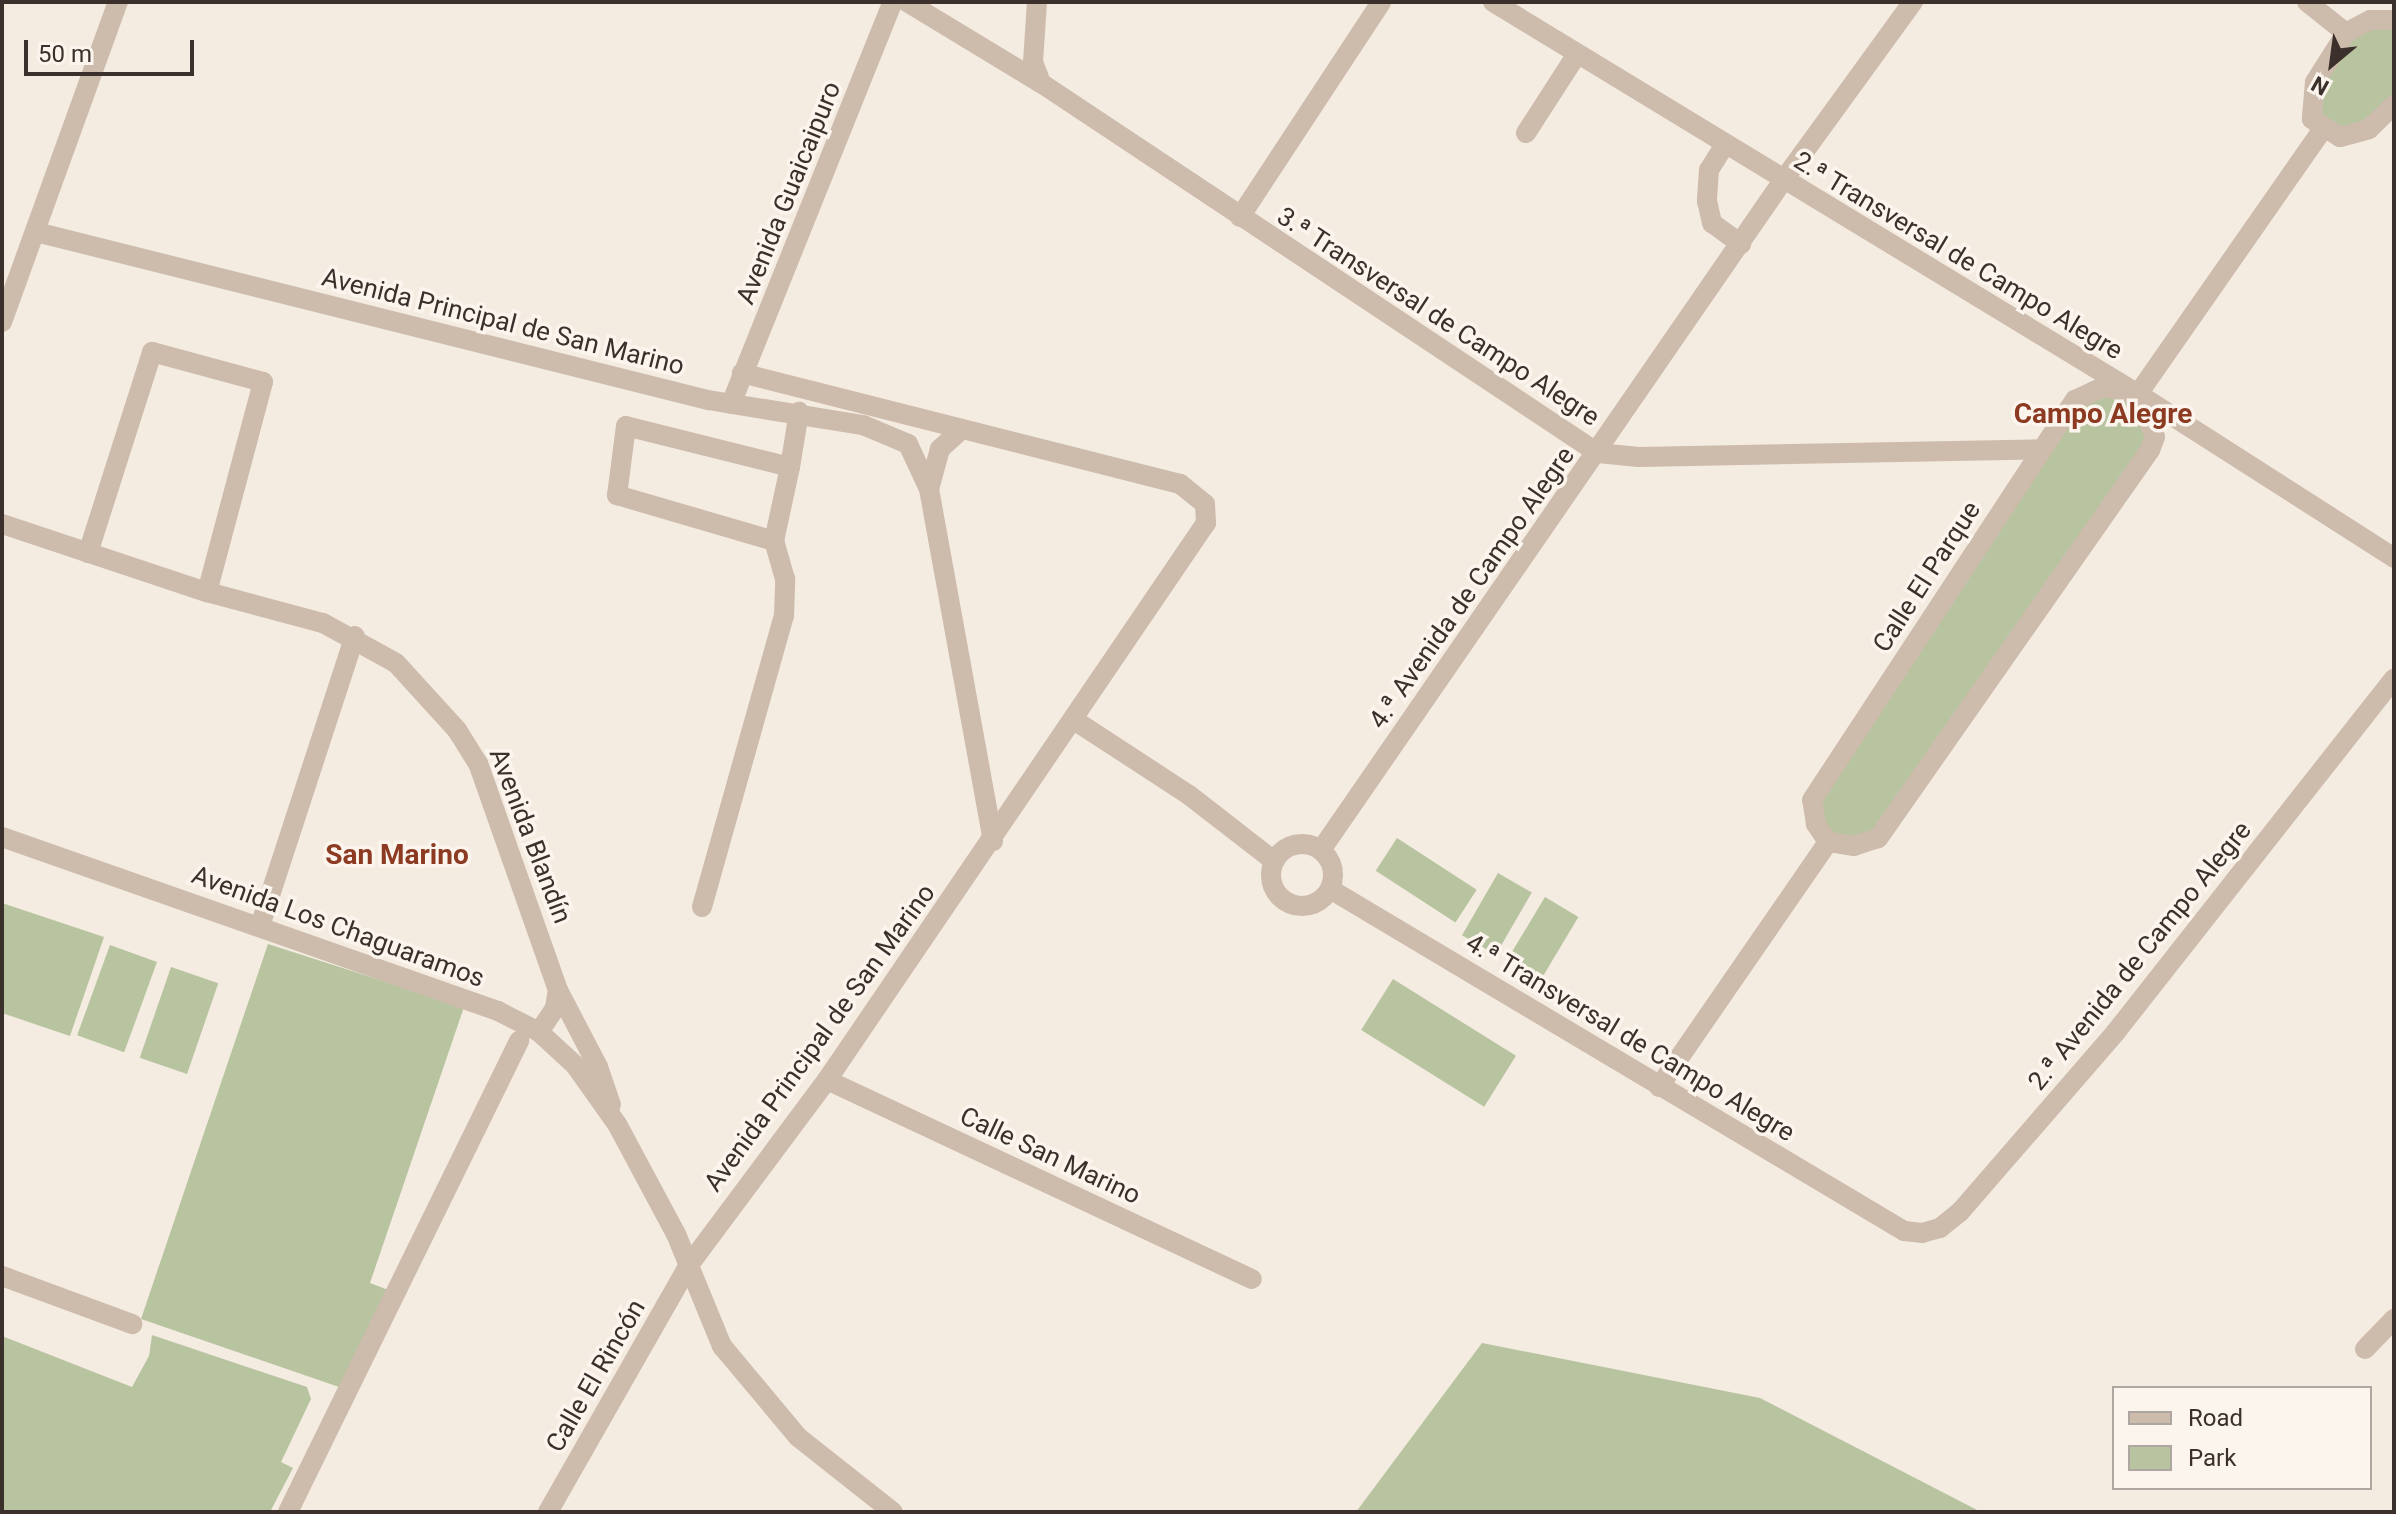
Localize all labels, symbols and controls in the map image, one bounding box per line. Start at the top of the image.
scale bar [28,24,198,74]
north arrow [2292,24,2372,104]
text: 50 m [38,40,92,68]
text: N [2307,71,2333,100]
street label: Avenida Guaicaipuro [730,77,848,309]
street label: 2.ª Transversal de Campo Alegre [1788,145,2128,367]
street label: 3.ª Transversal de Campo Alegre [1271,201,1605,433]
street label: Avenida Principal de San Marino [319,262,687,382]
district label: Campo Alegre [2014,397,2192,431]
street label: 4.ª Avenida de Campo Alegre [1363,441,1581,735]
street label: Calle El Parque [1867,496,1987,658]
street label: Avenida Blandín [482,744,578,928]
street label: 2.ª Avenida de Campo Alegre [2022,815,2258,1097]
district label: San Marino [325,838,469,872]
street label: Avenida Los Chaguaramos [187,859,489,995]
street label: Avenida Principal de San Marino [698,878,942,1198]
street label: 4.ª Transversal de Campo Alegre [1460,927,1800,1149]
street label: Calle San Marino [955,1101,1145,1211]
street label: Calle El Rincón [540,1294,652,1458]
legend [2112,1386,2372,1490]
text: Road [2188,1404,2243,1432]
text: Park [2188,1444,2236,1472]

